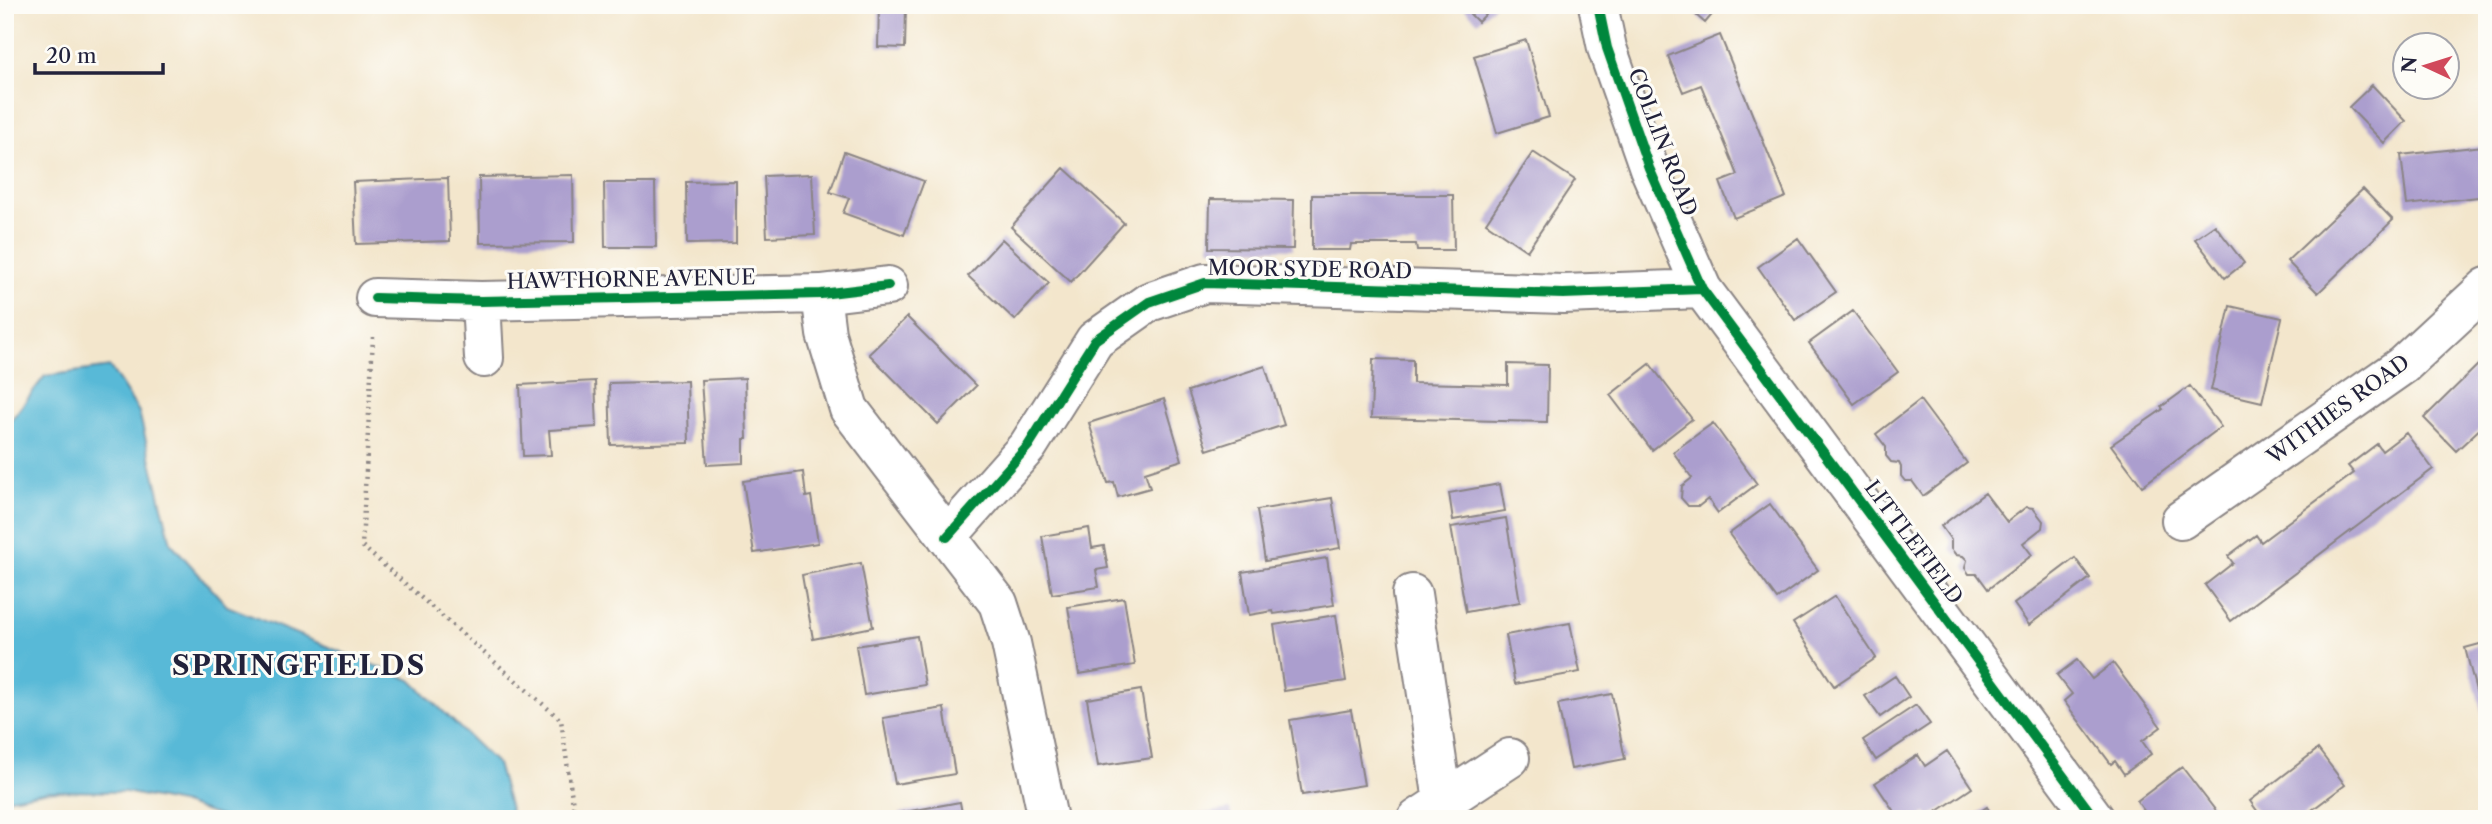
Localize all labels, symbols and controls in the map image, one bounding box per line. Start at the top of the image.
scale bar [35,32,163,76]
north arrow [2390,32,2460,102]
text: 20 m [46,43,97,68]
text: N [2397,56,2422,74]
street label: COLLIN ROAD [1623,65,1703,219]
street label: MOOR SYDE ROAD [1208,255,1412,283]
street label: HAWTHORNE AVENUE [506,264,756,294]
street label: WITHIES ROAD [2261,349,2414,470]
street label: LITTLEFIELD [1859,475,1969,609]
district label: SPRINGFIELDS [172,648,426,682]

